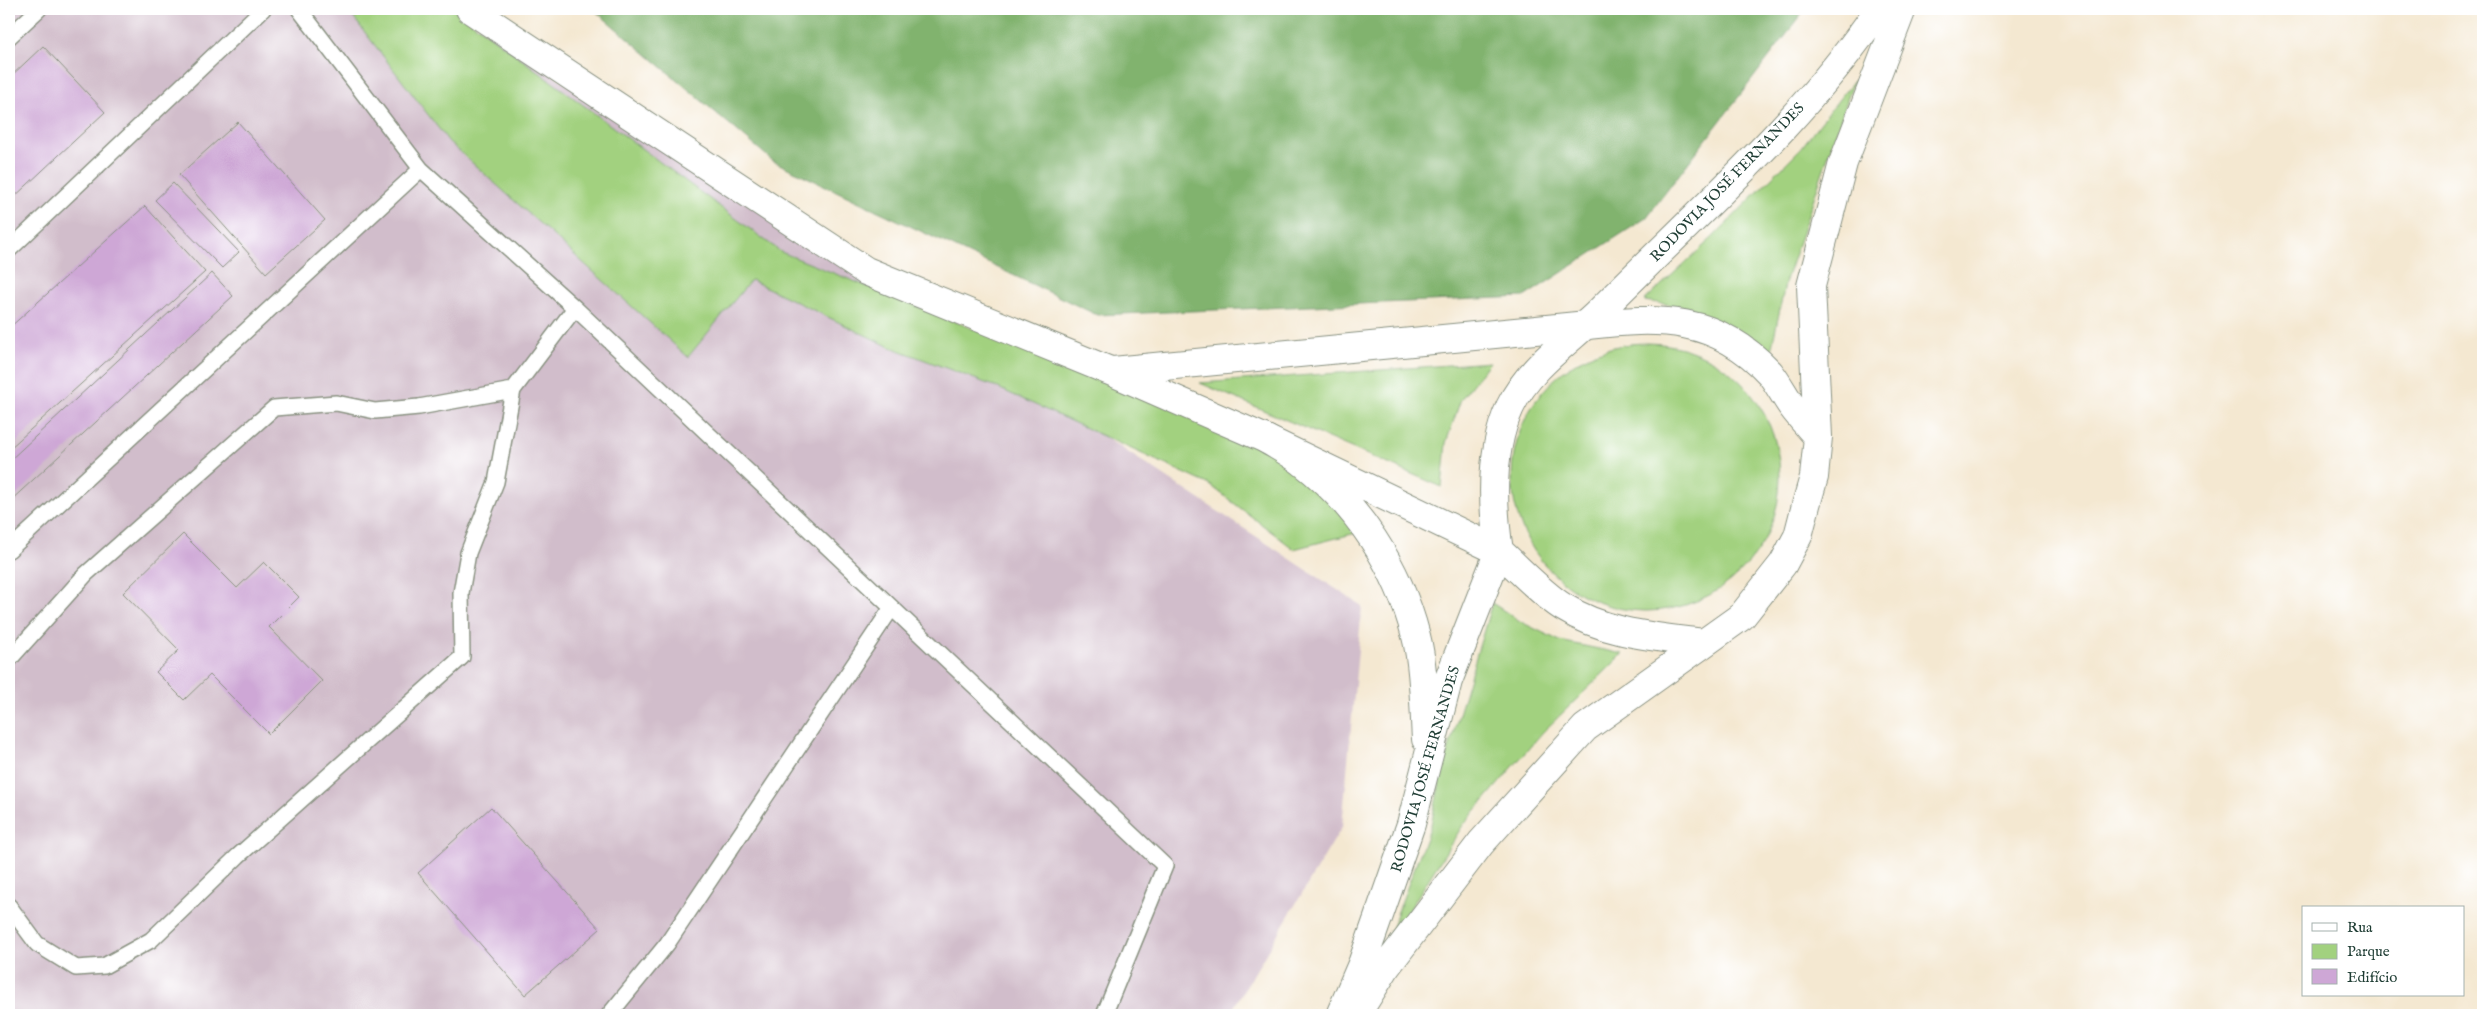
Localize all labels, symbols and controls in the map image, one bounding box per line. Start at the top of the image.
street label: RODOVIA JOSÉ FERNANDES [1646,99,1809,266]
street label: RODOVIA JOSÉ FERNANDES [1387,664,1464,875]
legend [2302,906,2464,996]
text: Rua [2347,918,2373,937]
text: Parque [2347,942,2390,961]
text: Edifício [2347,968,2397,987]

